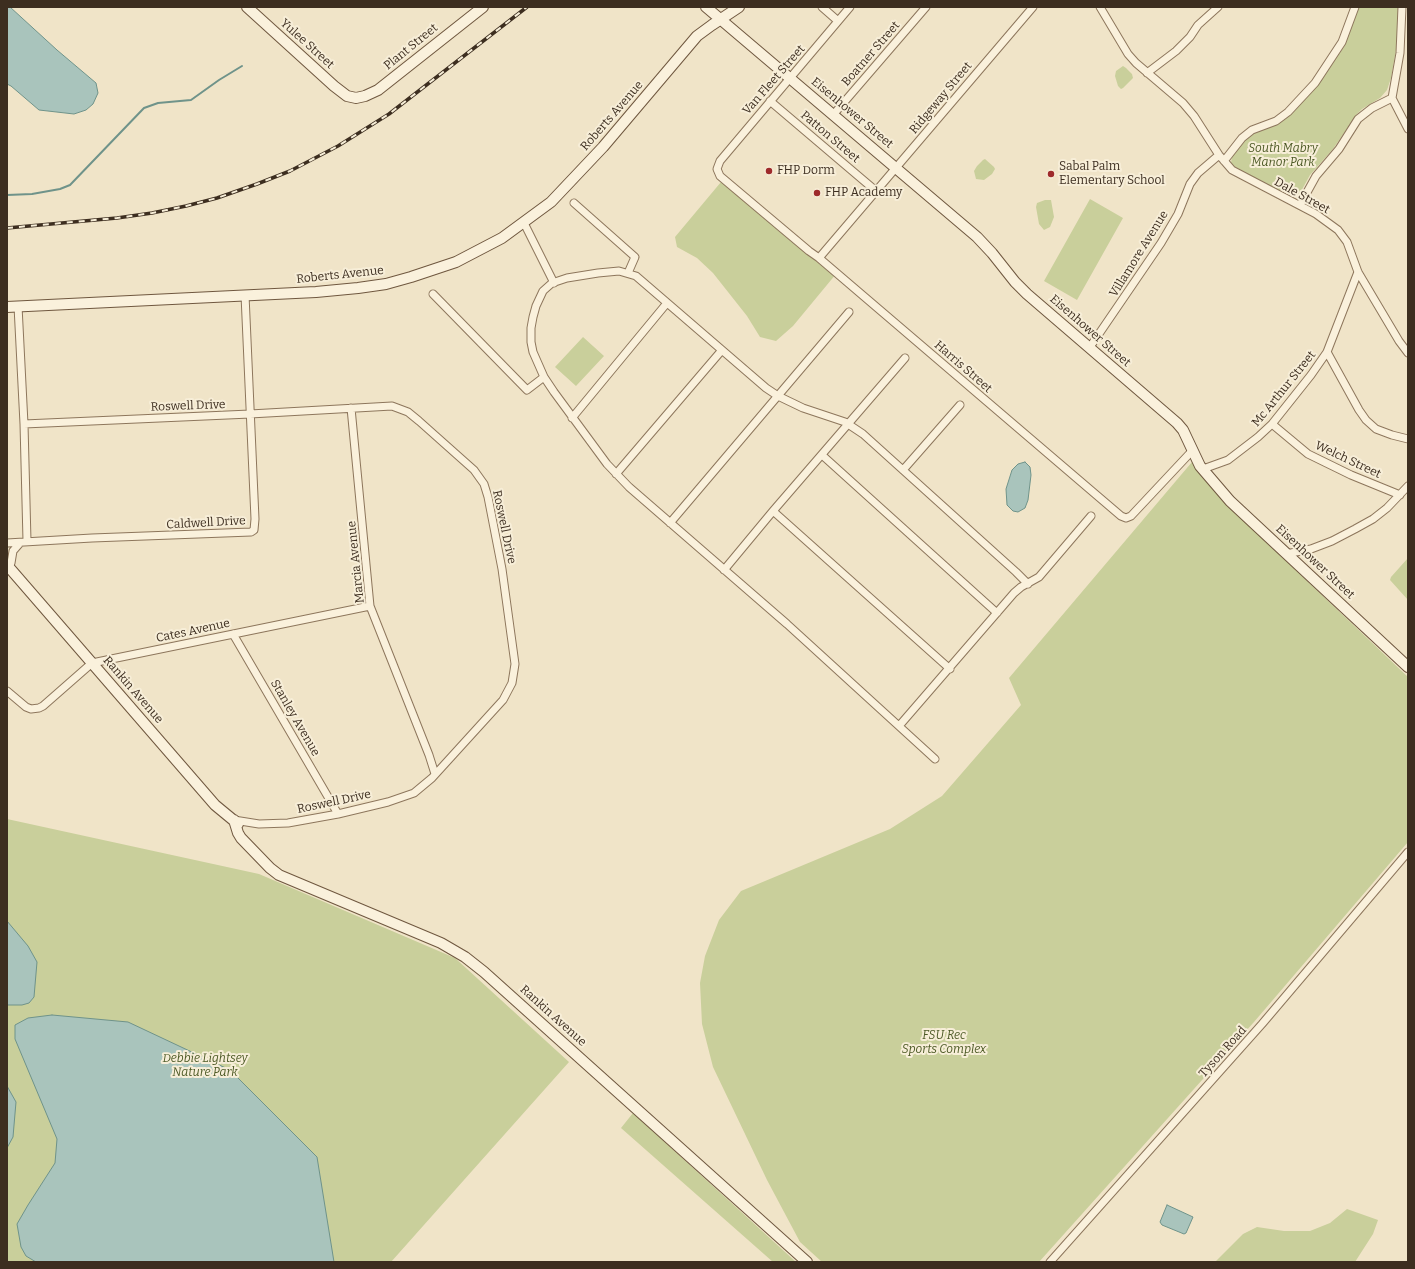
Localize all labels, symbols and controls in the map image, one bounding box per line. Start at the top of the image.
street label: Yulee Street [277,16,337,72]
street label: Boatner Street [839,19,903,89]
street label: Plant Street [381,21,441,73]
street label: Van Fleet Street [740,42,808,118]
street label: Ridgeway Street [907,59,975,137]
street label: Eisenhower Street [808,75,896,151]
street label: Roberts Avenue [578,78,646,154]
street label: Patton Street [798,108,862,166]
park label: South Mabry Manor Park [1248,142,1318,170]
place label: Sabal Palm Elementary School [1059,160,1165,188]
place label: FHP Dorm [777,164,835,178]
marker: FHP Dorm [764,166,774,176]
marker: Sabal Palm Elementary School [1046,169,1056,179]
street label: Dale Street [1272,175,1332,217]
place label: FHP Academy [825,186,902,200]
marker: FHP Academy [812,188,822,198]
street label: Villamore Avenue [1107,208,1171,300]
street label: Roberts Avenue [296,263,384,287]
street label: Eisenhower Street [1047,292,1133,370]
street label: Harris Street [931,338,995,396]
street label: Mc Arthur Street [1249,348,1319,430]
street label: Roswell Drive [150,397,226,415]
street label: Welch Street [1313,438,1383,482]
street label: Roswell Drive [489,489,519,565]
street label: Caldwell Drive [166,514,246,532]
street label: Marcia Avenue [345,520,367,604]
street label: Eisenhower Street [1273,522,1357,602]
street label: Cates Avenue [155,616,231,646]
street label: Rankin Avenue [100,653,166,727]
street label: Stanley Avenue [267,677,323,759]
street label: Roswell Drive [296,787,372,817]
street label: Rankin Avenue [517,982,589,1050]
street label: Tyson Road [1196,1023,1250,1081]
park label: FSU Rec Sports Complex [902,1029,986,1057]
park label: Debbie Lightsey Nature Park [162,1052,248,1080]

